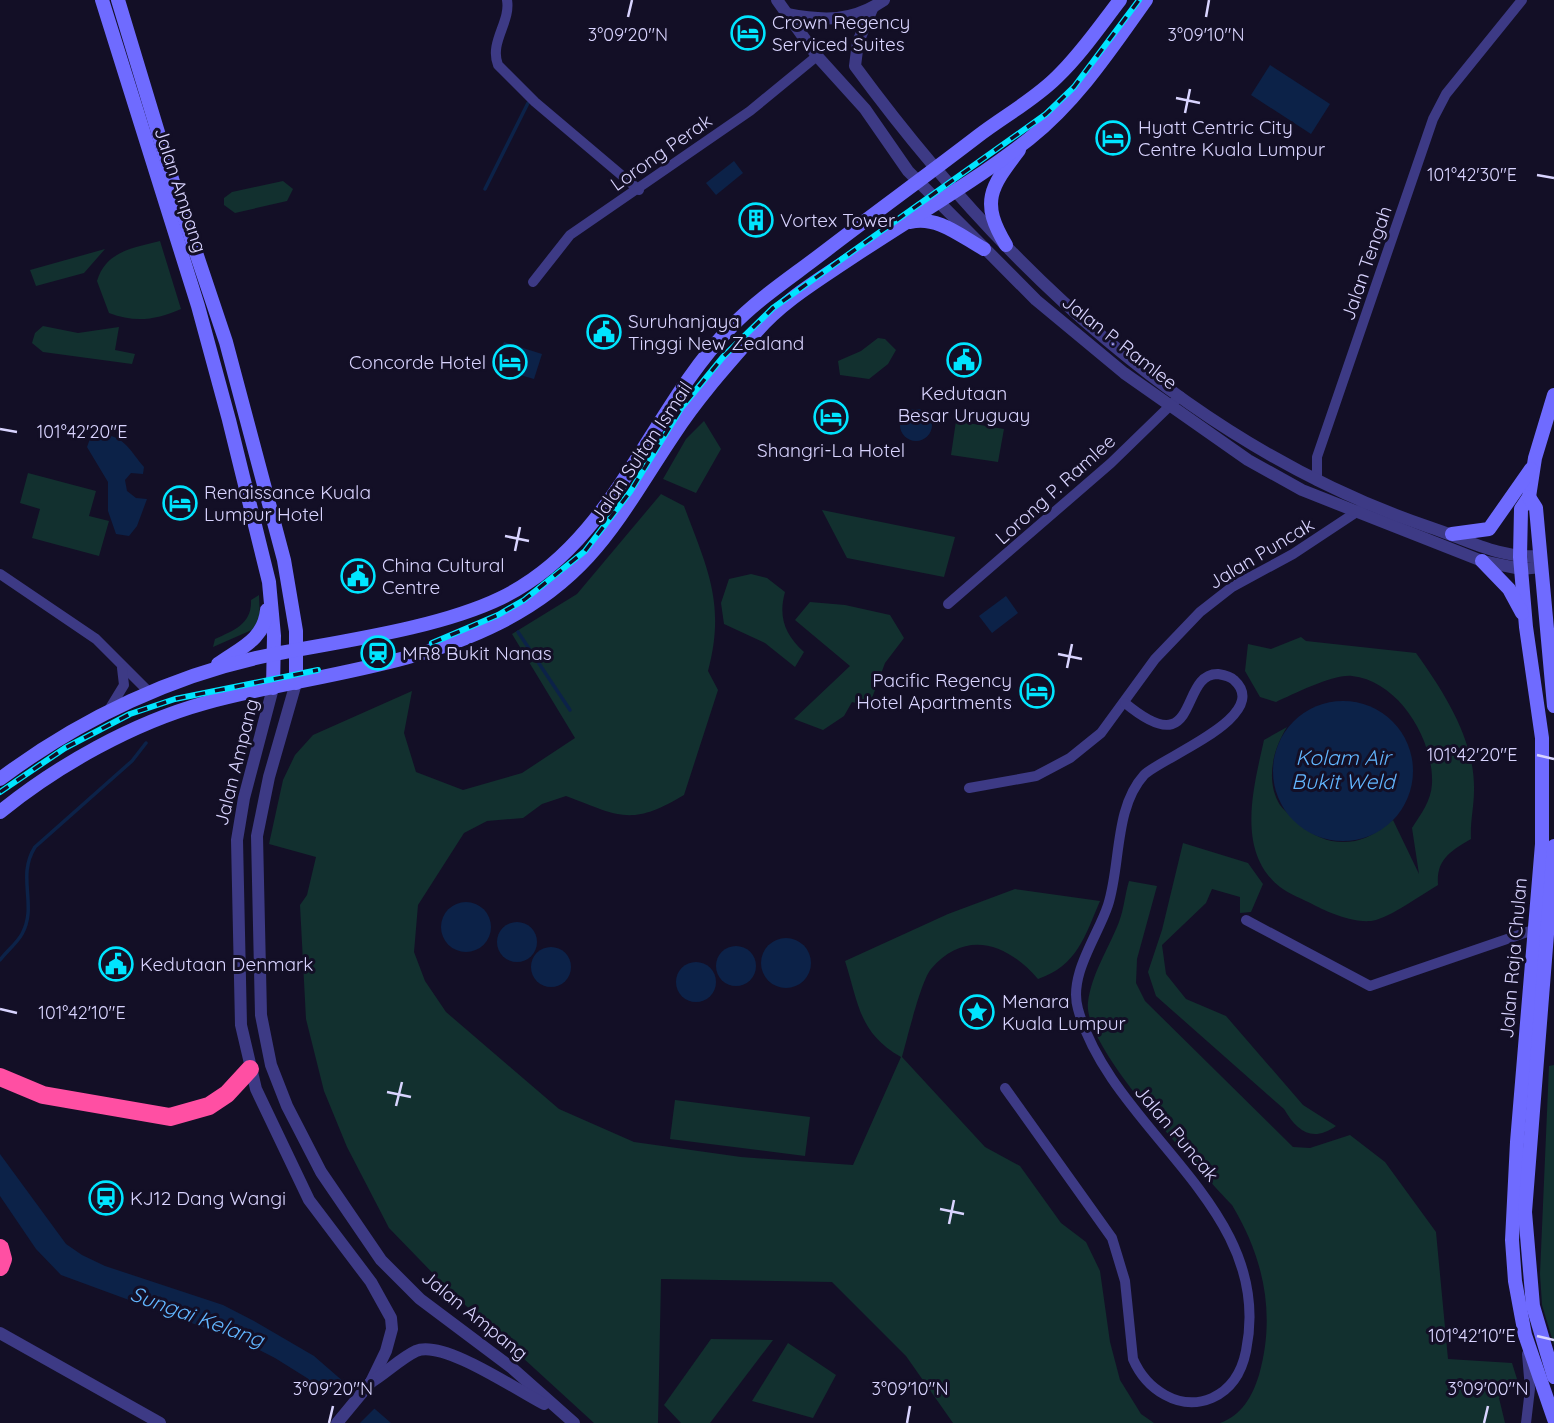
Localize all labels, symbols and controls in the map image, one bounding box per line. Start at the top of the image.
place label: Crown Regency Serviced Suites [772,10,910,56]
hotel icon: Crown Regency Serviced Suites [729,14,767,52]
text: 3°09'20"N [588,23,668,46]
text: 3°09'10"N [1167,23,1245,46]
street label: Lorong Perak [606,108,716,196]
place label: Hyatt Centric City Centre Kuala Lumpur [1138,115,1326,161]
hotel icon: Hyatt Centric City Centre Kuala Lumpur [1094,119,1132,157]
street label: Jalan Ampang [150,125,212,255]
text: 101°42'30"E [1427,163,1517,186]
building icon: Vortex Tower [737,201,775,239]
street label: Jalan Tengah [1335,203,1397,323]
place label: Vortex Tower [780,208,896,232]
street label: Jalan P. Ramlee [1058,290,1182,394]
place label: Suruhanjaya Tinggi New Zealand [628,309,804,355]
public building icon: Suruhanjaya Tinggi New Zealand [585,313,623,351]
public building icon: Kedutaan Besar Uruguay [945,341,983,379]
hotel icon: Concorde Hotel [491,343,529,381]
place label: Concorde Hotel [349,350,486,374]
street label: Jalan Sultan Ismail [585,377,697,527]
place label: Kedutaan Besar Uruguay [898,381,1030,427]
hotel icon: Shangri-La Hotel [812,398,850,436]
text: 101°42'20"E [37,420,127,443]
street label: Lorong P. Ramlee [990,429,1120,549]
place label: Shangri-La Hotel [757,438,905,462]
place label: Renaissance Kuala Lumpur Hotel [204,480,371,526]
hotel icon: Renaissance Kuala Lumpur Hotel [161,484,199,522]
street label: Jalan Puncak [1204,512,1318,594]
place label: China Cultural Centre [382,553,505,599]
public building icon: China Cultural Centre [339,557,377,595]
station icon: MR8 Bukit Nanas [359,634,397,672]
place label: MR8 Bukit Nanas [402,641,552,665]
place label: Pacific Regency Hotel Apartments [856,668,1012,714]
hotel icon: Pacific Regency Hotel Apartments [1018,672,1056,710]
street label: Jalan Ampang [209,696,263,828]
text: 101°42'20"E [1427,743,1517,766]
water label: Kolam Air Bukit Weld [1291,744,1397,794]
street label: Jalan Raja Chulan [1494,877,1532,1039]
public building icon: Kedutaan Denmark [97,945,135,983]
place label: Kedutaan Denmark [140,952,313,976]
place label: Menara Kuala Lumpur [1002,989,1127,1035]
place icon: Menara Kuala Lumpur [958,993,996,1031]
text: 101°42'10"E [38,1001,126,1024]
street label: Jalan Puncak [1130,1080,1224,1186]
station icon: KJ12 Dang Wangi [87,1179,125,1217]
place label: KJ12 Dang Wangi [130,1186,286,1210]
street label: Jalan Ampang [417,1265,533,1365]
water label: Sungai Kelang [127,1280,269,1353]
text: 101°42'10"E [1428,1324,1516,1347]
text: 3°09'20"N [293,1377,373,1400]
text: 3°09'10"N [871,1377,949,1400]
text: 3°09'00"N [1447,1377,1529,1400]

